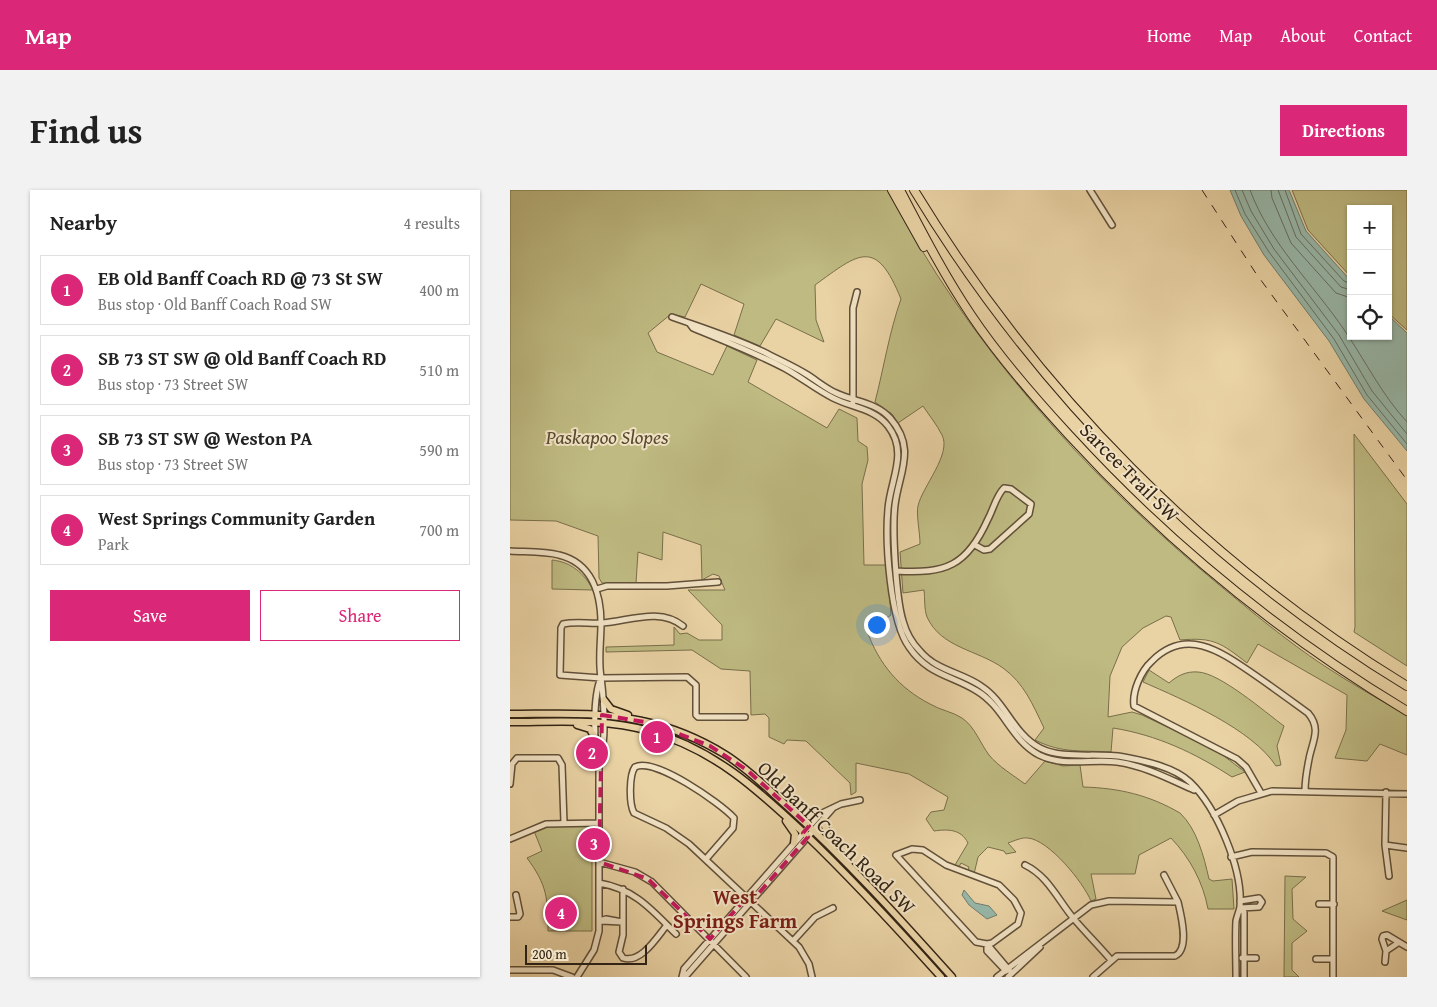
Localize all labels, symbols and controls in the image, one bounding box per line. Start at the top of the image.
text: Map [25,18,72,53]
text: Home [1147,22,1191,49]
text: Map [1219,22,1252,49]
text: About [1280,22,1326,49]
text: Contact [1354,22,1412,49]
text: Find us [30,105,143,156]
button: Directions [1280,105,1407,156]
map controls [1347,205,1392,340]
button: + [1347,205,1392,250]
text: Nearby [50,207,117,238]
text: 4 results [403,211,460,235]
button: − [1347,250,1392,295]
text: EB Old Banff Coach RD @ 73 St SW [98,264,383,292]
text: 1 [63,278,71,302]
text: 400 m [419,278,459,302]
text: Bus stop · Old Banff Coach Road SW [98,292,332,316]
button: locate [1347,295,1392,340]
text: SB 73 ST SW @ Old Banff Coach RD [98,344,386,372]
text: 2 [63,358,71,382]
text: 510 m [419,358,459,382]
text: Bus stop · 73 Street SW [98,372,248,396]
street label: Sarcee Trail SW [1074,416,1186,528]
park label: Paskapoo Slopes [545,422,669,451]
text: SB 73 ST SW @ Weston PA [98,424,312,452]
text: 3 [63,438,71,462]
text: 590 m [419,438,459,462]
text: Bus stop · 73 Street SW [98,452,248,476]
text: West Springs Community Garden [98,504,375,532]
text: 4 [63,518,71,542]
text: 700 m [419,518,459,542]
text: Park [98,532,129,556]
button: Save [50,590,250,641]
button: Share [260,590,460,641]
your location [864,612,890,638]
pin: 1 [641,718,673,756]
pin: 2 [576,734,608,772]
street label: Old Banff Coach Road SW [751,754,923,920]
pin: 3 [578,825,610,863]
district label: West Springs Farm [673,881,797,936]
pin: 4 [545,894,577,932]
scale bar [525,942,648,965]
text: 200 m [532,944,567,964]

